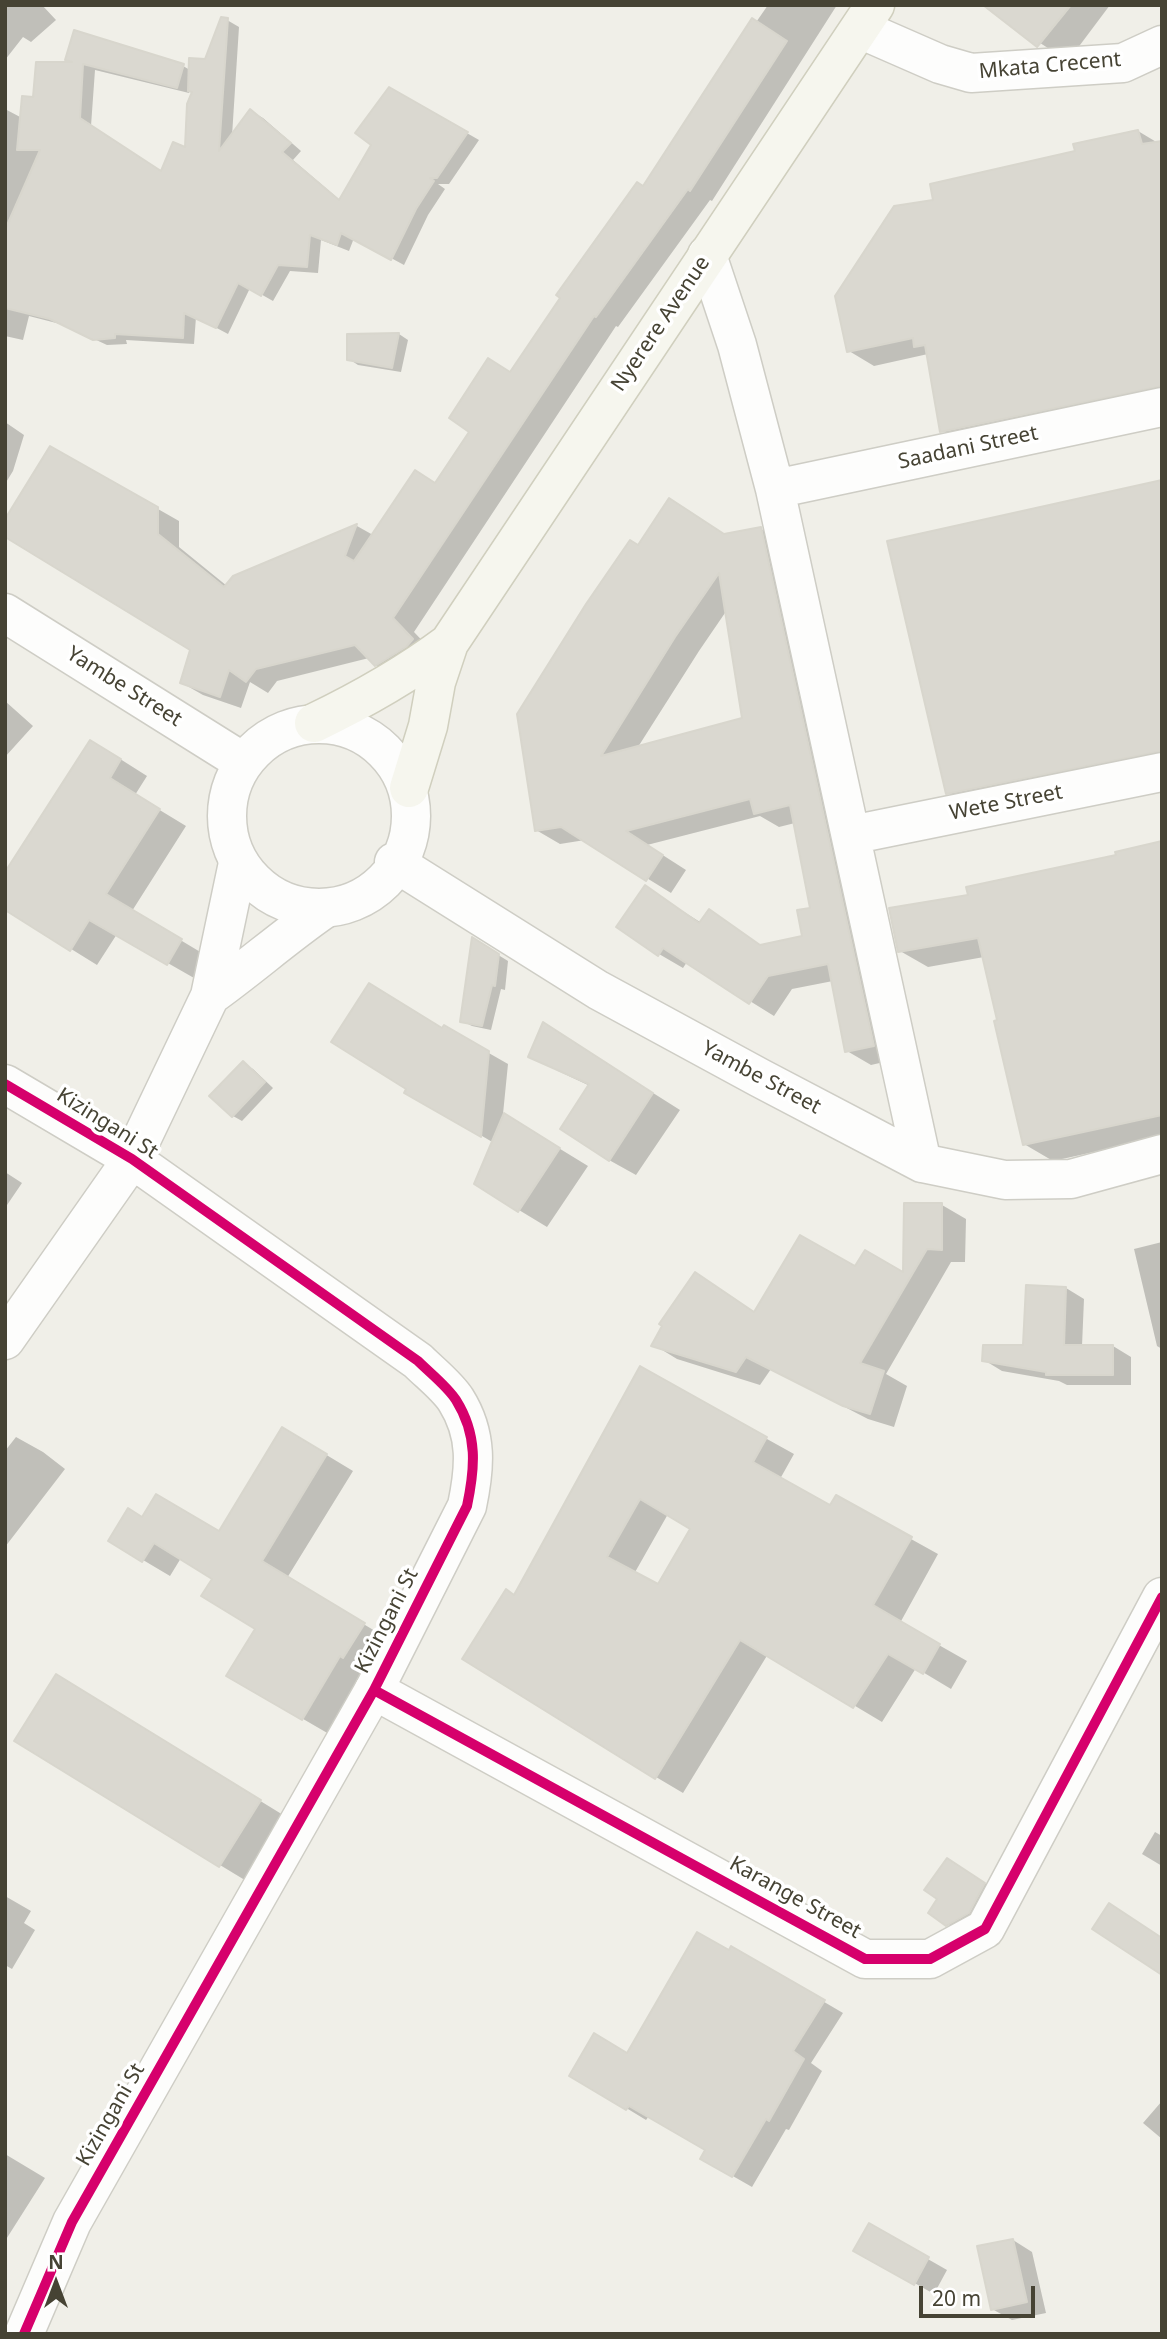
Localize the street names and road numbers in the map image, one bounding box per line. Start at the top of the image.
street label: Mkata Crecent [978,47,1122,85]
street label: Nyerere Avenue [606,252,716,396]
street label: Saadani Street [896,421,1040,475]
street label: Yambe Street [62,642,186,732]
street label: Wete Street [947,780,1065,826]
street label: Yambe Street [697,1036,825,1120]
street label: Kizingani St [52,1083,162,1165]
street label: Kizingani St [350,1564,424,1678]
street label: Karange Street [725,1851,865,1945]
street label: Kizingani St [72,2059,150,2171]

